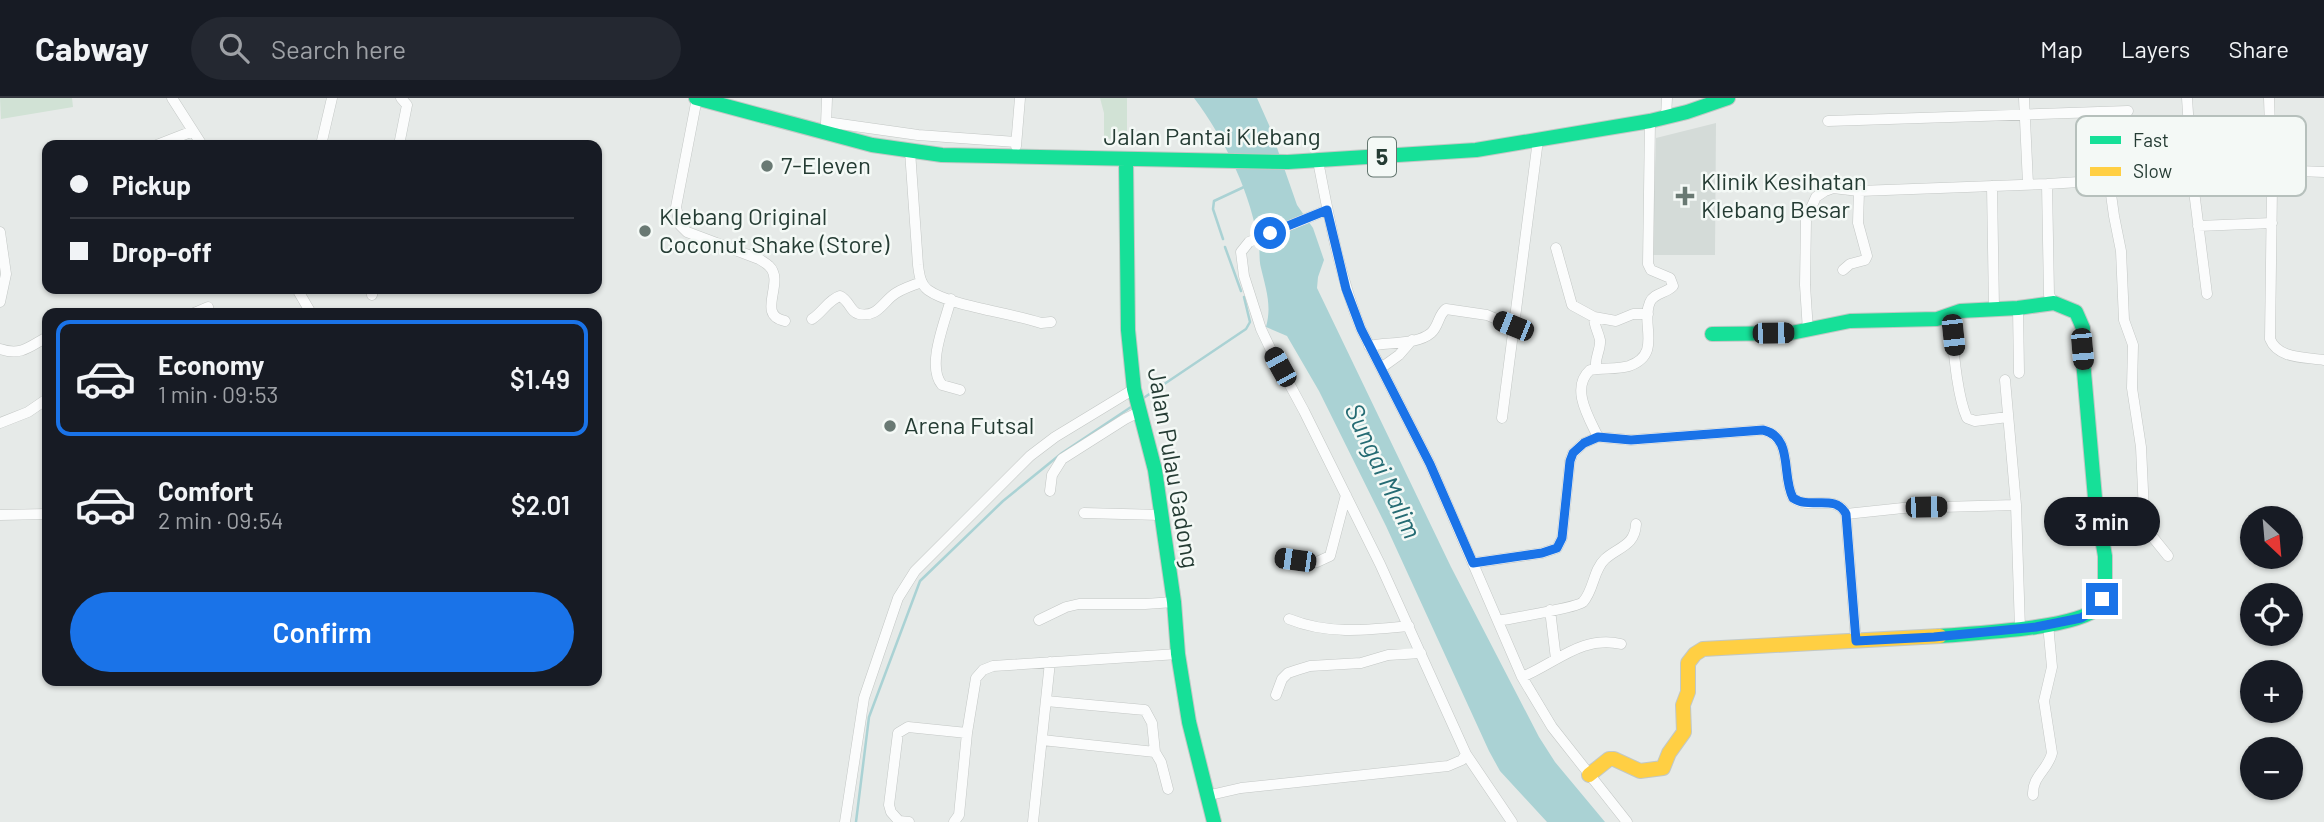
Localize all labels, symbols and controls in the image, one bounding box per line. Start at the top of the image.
search box [191,17,681,80]
text: Cabway [35,28,149,68]
icon: search [215,29,253,67]
text: Search here [271,33,406,64]
text: Map [2040,34,2083,63]
text: Layers [2121,34,2190,63]
text: Share [2228,34,2289,63]
legend [2076,116,2306,196]
street label: Jalan Pantai Klebang [1103,121,1321,150]
text: Fast [2133,128,2169,151]
road number: 5 [1368,138,1396,176]
place label: 7-Eleven [781,150,871,179]
marker: 7-Eleven [759,158,775,174]
text: Slow [2133,159,2172,182]
place label: Klinik Kesihatan Klebang Besar [1701,166,1867,223]
text: Pickup [112,169,191,200]
marker: Klinik Kesihatan Klebang Besar [1675,186,1695,206]
place label: Klebang Original Coconut Shake (Store) [659,201,890,258]
route start [1254,217,1286,249]
marker: Klebang Original Coconut Shake (Store) [637,223,653,239]
text: Drop-off [112,236,212,267]
car [1490,308,1537,344]
car [1941,313,1966,357]
car [1752,322,1795,344]
car [2070,327,2095,371]
car [1261,344,1300,390]
icon: car [74,347,137,410]
text: Economy [158,349,264,380]
text: $1.49 [510,363,570,394]
street label: Jalan Pulau Gadong [1143,365,1206,570]
text: 1 min · 09:53 [158,380,278,408]
water label: Sungai Malim [1340,398,1429,543]
place label: Arena Futsal [904,410,1034,439]
marker: Arena Futsal [882,418,898,434]
icon: car [74,473,137,536]
text: Comfort [158,475,254,506]
text: $2.01 [511,489,570,520]
car [1905,496,1948,518]
callout: 3 min [2044,498,2160,546]
text: 2 min · 09:54 [158,506,284,534]
north arrow [2240,506,2303,569]
map controls [2240,506,2303,800]
text: 3 min [2075,507,2129,535]
car [1273,547,1318,573]
route end [2086,583,2118,615]
button: locate [2240,583,2303,646]
button: Confirm [70,592,574,672]
button: + [2240,660,2303,723]
button: − [2240,737,2303,800]

